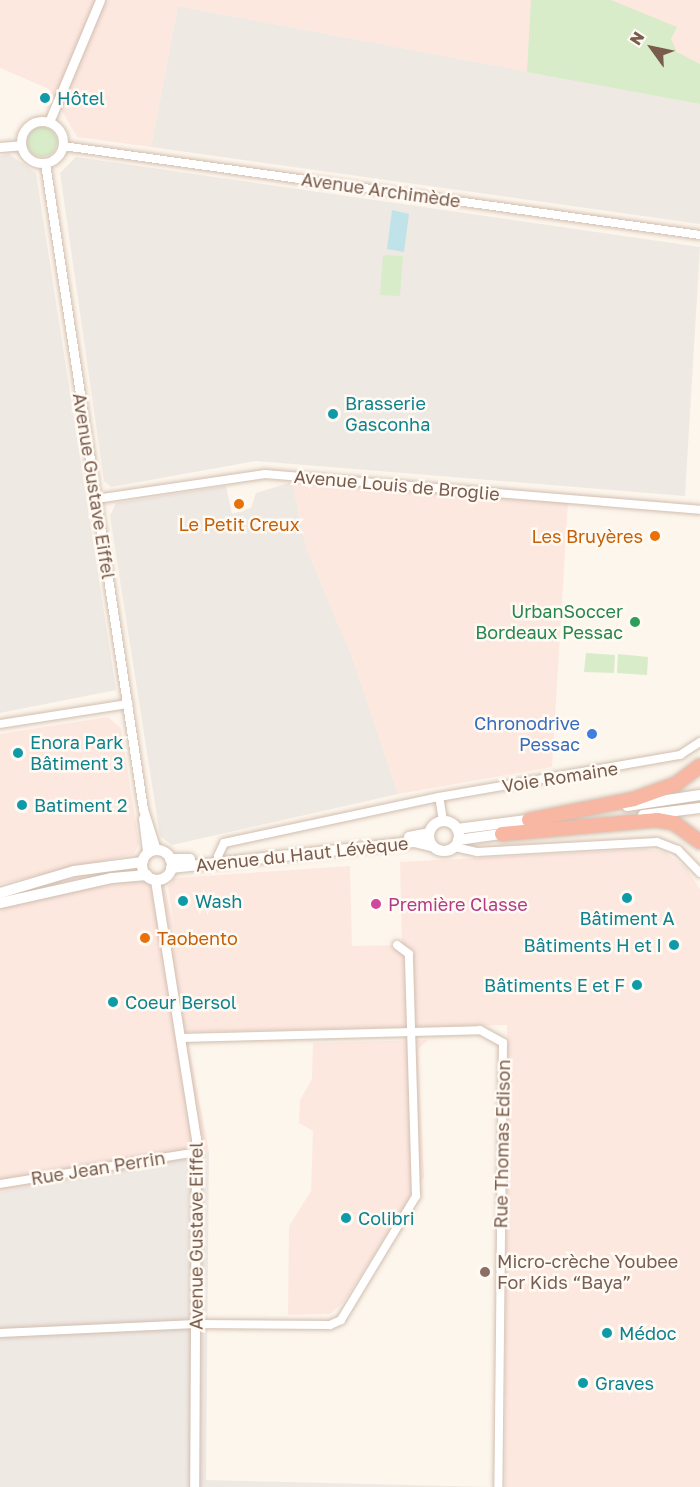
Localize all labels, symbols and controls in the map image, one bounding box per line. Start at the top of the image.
north arrow [622,18,682,78]
text: N [625,28,649,49]
place label: Hôtel [57,87,105,109]
marker: Hôtel [38,91,52,105]
street label: Avenue Archimède [300,168,462,212]
street label: Avenue Gustave Eiffel [69,391,119,581]
place label: Brasserie Gasconha [345,393,430,436]
marker: Brasserie Gasconha [326,407,340,421]
street label: Avenue Louis de Broglie [293,465,501,505]
marker: Le Petit Creux [232,497,246,511]
place label: Le Petit Creux [178,513,300,535]
place label: Les Bruyères [531,525,643,547]
marker: Les Bruyères [648,529,662,543]
place label: UrbanSoccer Bordeaux Pessac [475,601,623,644]
marker: UrbanSoccer Bordeaux Pessac [628,615,642,629]
place label: Chronodrive Pessac [474,713,580,756]
marker: Chronodrive Pessac [585,727,599,741]
place label: Enora Park Bâtiment 3 [30,732,124,774]
marker: Enora Park Bâtiment 3 [11,746,25,760]
street label: Voie Romaine [501,757,619,797]
place label: Batiment 2 [34,794,127,816]
marker: Batiment 2 [15,798,29,812]
street label: Avenue du Haut Lévèque [195,832,409,876]
place label: Wash [195,890,242,912]
marker: Bâtiment A [620,891,634,905]
place label: Première Classe [388,893,528,915]
marker: Wash [176,894,190,908]
marker: Première Classe [369,897,383,911]
place label: Bâtiment A [579,907,675,929]
place label: Taobento [157,927,238,949]
marker: Taobento [138,931,152,945]
place label: Bâtiments H et I [523,934,662,956]
marker: Bâtiments H et I [667,938,681,952]
place label: Bâtiments E et F [484,974,625,996]
marker: Bâtiments E et F [630,978,644,992]
place label: Coeur Bersol [125,991,237,1013]
marker: Coeur Bersol [106,995,120,1009]
street label: Rue Thomas Edison [490,1059,514,1229]
street label: Avenue Gustave Eiffel [185,1142,207,1330]
street label: Rue Jean Perrin [29,1147,167,1189]
place label: Colibri [358,1207,415,1229]
marker: Colibri [339,1211,353,1225]
place label: Micro-crèche Youbee For Kids “Baya” [497,1251,678,1294]
marker: Micro-crèche Youbee For Kids “Baya” [478,1265,492,1279]
place label: Médoc [619,1322,677,1344]
marker: Médoc [600,1326,614,1340]
place label: Graves [595,1372,654,1394]
marker: Graves [576,1376,590,1390]

